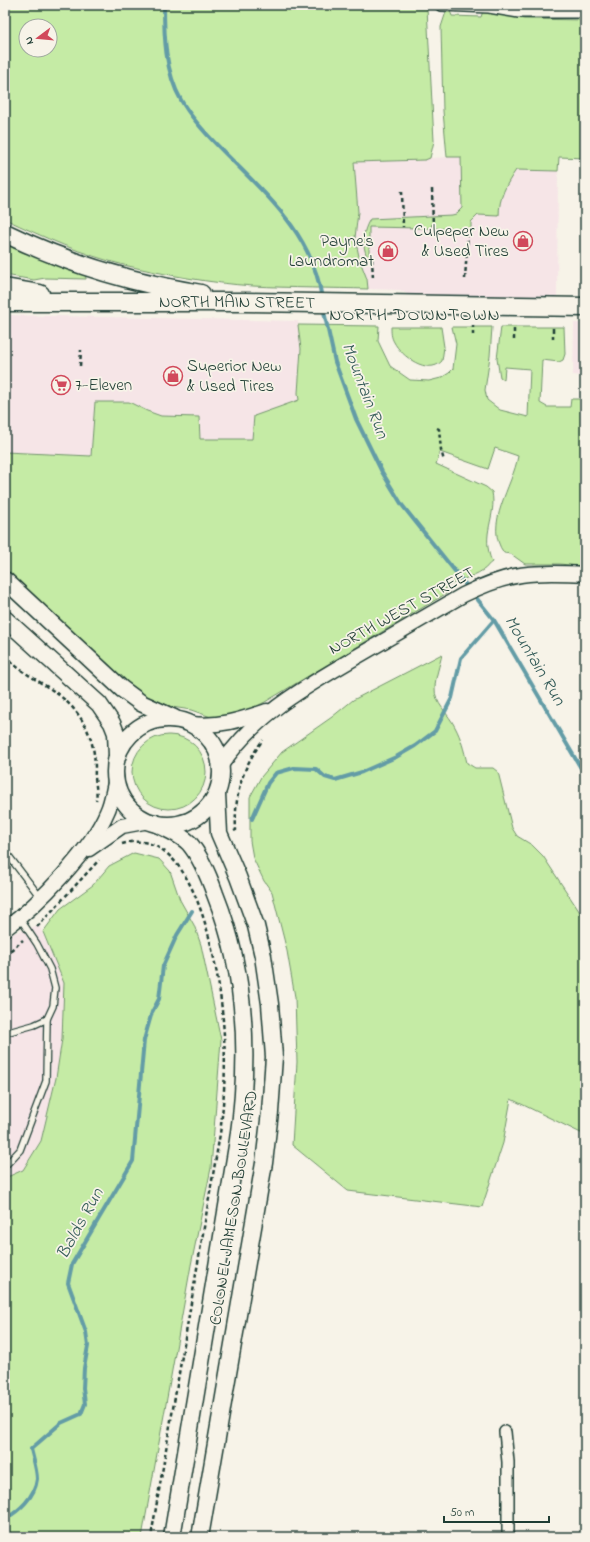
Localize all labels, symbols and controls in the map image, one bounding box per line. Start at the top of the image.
north arrow [18,18,58,58]
text: N [21,35,38,46]
place label: Culpeper New & Used Tires [414,219,509,264]
place label: Payne's Laundromat [289,229,374,274]
shop icon: Culpeper New & Used Tires [512,230,534,252]
shop icon: Payne's Laundromat [377,240,399,262]
street label: NORTH MAIN STREET [159,290,315,316]
district label: NORTH DOWNTOWN [329,303,501,329]
water label: Mountain Run [334,339,395,444]
place label: Superior New & Used Tires [187,354,281,399]
shop icon: Superior New & Used Tires [162,365,184,387]
place label: 7-Eleven [75,373,132,398]
supermarket icon: 7-Eleven [50,374,72,396]
street label: NORTH WEST STREET [324,560,480,662]
water label: Mountain Run [497,611,572,712]
street label: COLONEL JAMESON BOULEVARD [203,1089,265,1327]
water label: Balds Run [51,1183,112,1264]
scale bar [444,1498,549,1524]
text: 50 m [450,1504,474,1522]

